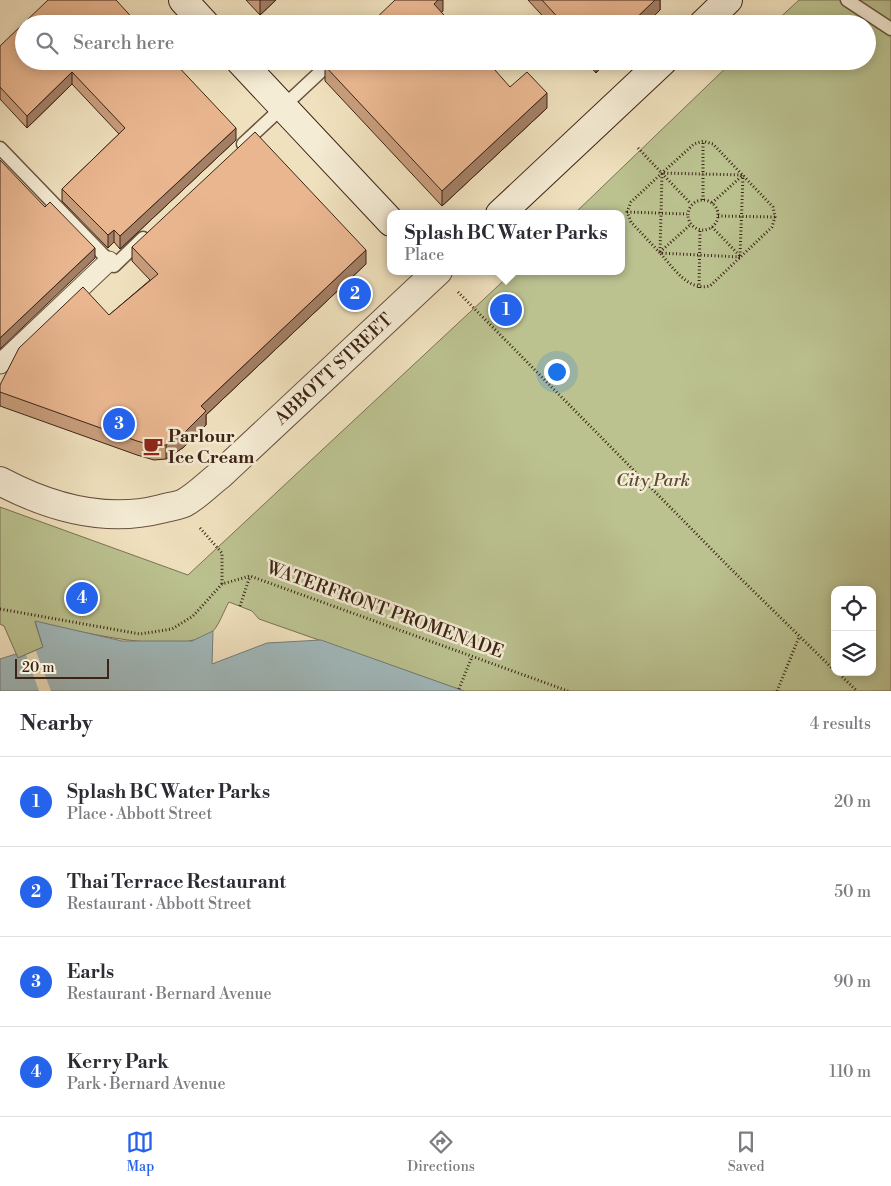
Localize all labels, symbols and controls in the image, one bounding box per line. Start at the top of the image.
search box [15,15,876,70]
icon: search [33,29,61,57]
text: Search here [73,31,174,55]
popup [387,210,625,275]
text: Splash BC Water Parks [404,221,608,245]
text: Place [404,245,444,265]
pin: 2 [339,275,371,313]
pin: 1 [490,291,522,329]
street label: ABBOTT STREET [269,308,398,430]
your location [544,359,570,385]
pin: 3 [103,405,135,443]
place label: Parlour Ice Cream [168,425,255,469]
cafe icon: Parlour Ice Cream [142,435,164,457]
park label: City Park [616,469,690,492]
street label: WATERFRONT PROMENADE [262,556,507,664]
pin: 4 [66,579,98,617]
map controls [831,586,876,676]
button: locate [831,586,876,631]
button: layers [831,631,876,676]
scale bar [15,656,109,679]
text: 20 m [22,659,54,677]
text: Nearby [20,711,93,737]
text: 4 results [810,714,871,734]
text: Splash BC Water Parks [67,780,270,804]
text: 1 [32,792,40,812]
text: 20 m [834,792,871,812]
text: Place · Abbott Street [67,804,212,824]
text: Thai Terrace Restaurant [67,870,286,894]
text: 2 [31,882,41,902]
text: 50 m [834,882,871,902]
text: Restaurant · Abbott Street [67,894,252,914]
text: Earls [67,960,114,984]
text: 3 [31,972,41,992]
text: 90 m [833,972,871,992]
text: Restaurant · Bernard Avenue [67,984,272,1004]
text: Kerry Park [67,1050,169,1074]
text: 4 [31,1062,41,1082]
text: 110 m [829,1062,871,1082]
text: Park · Bernard Avenue [67,1074,226,1094]
tab: Map [126,1128,154,1176]
tab: Directions [407,1128,475,1176]
tab: Saved [728,1128,765,1176]

